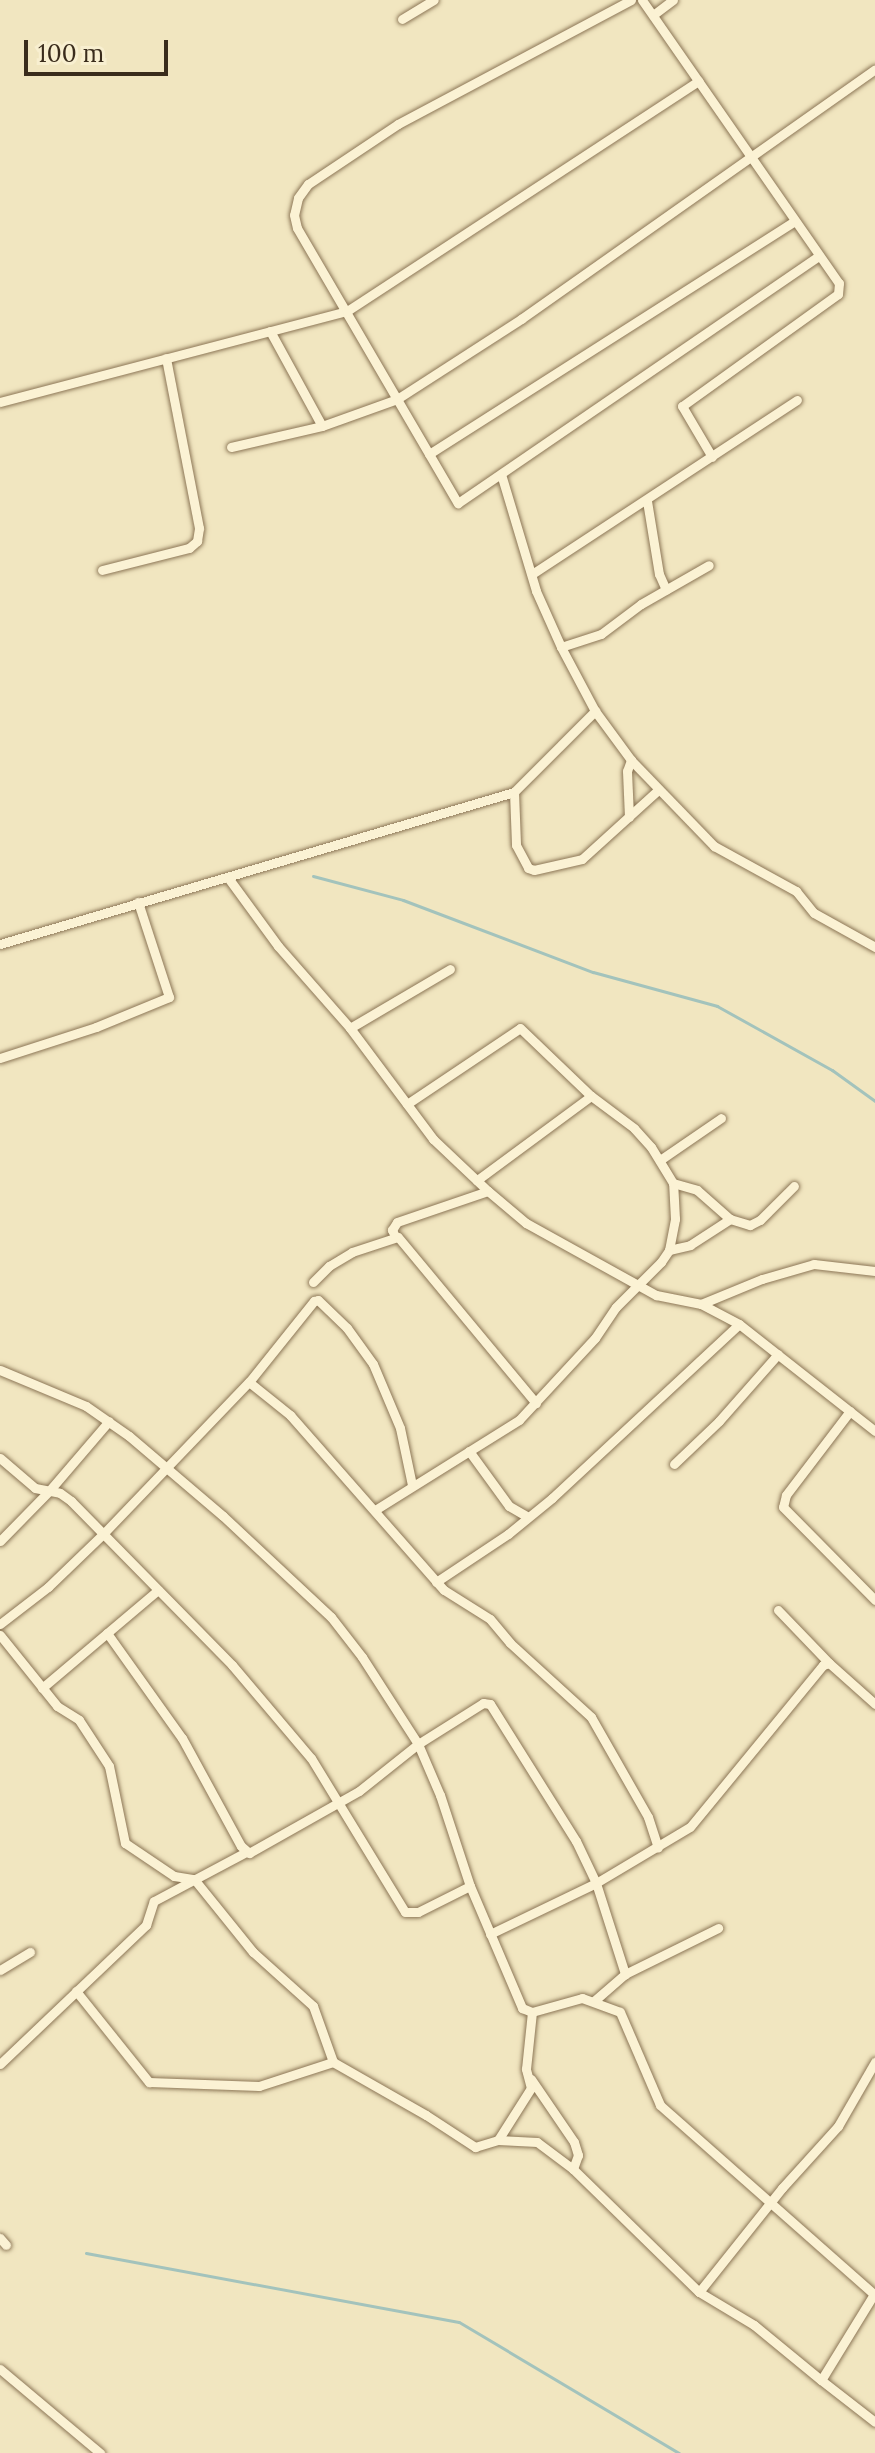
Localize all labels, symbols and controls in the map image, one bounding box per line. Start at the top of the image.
scale bar [28,24,172,74]
text: 100 m [38,38,104,69]

